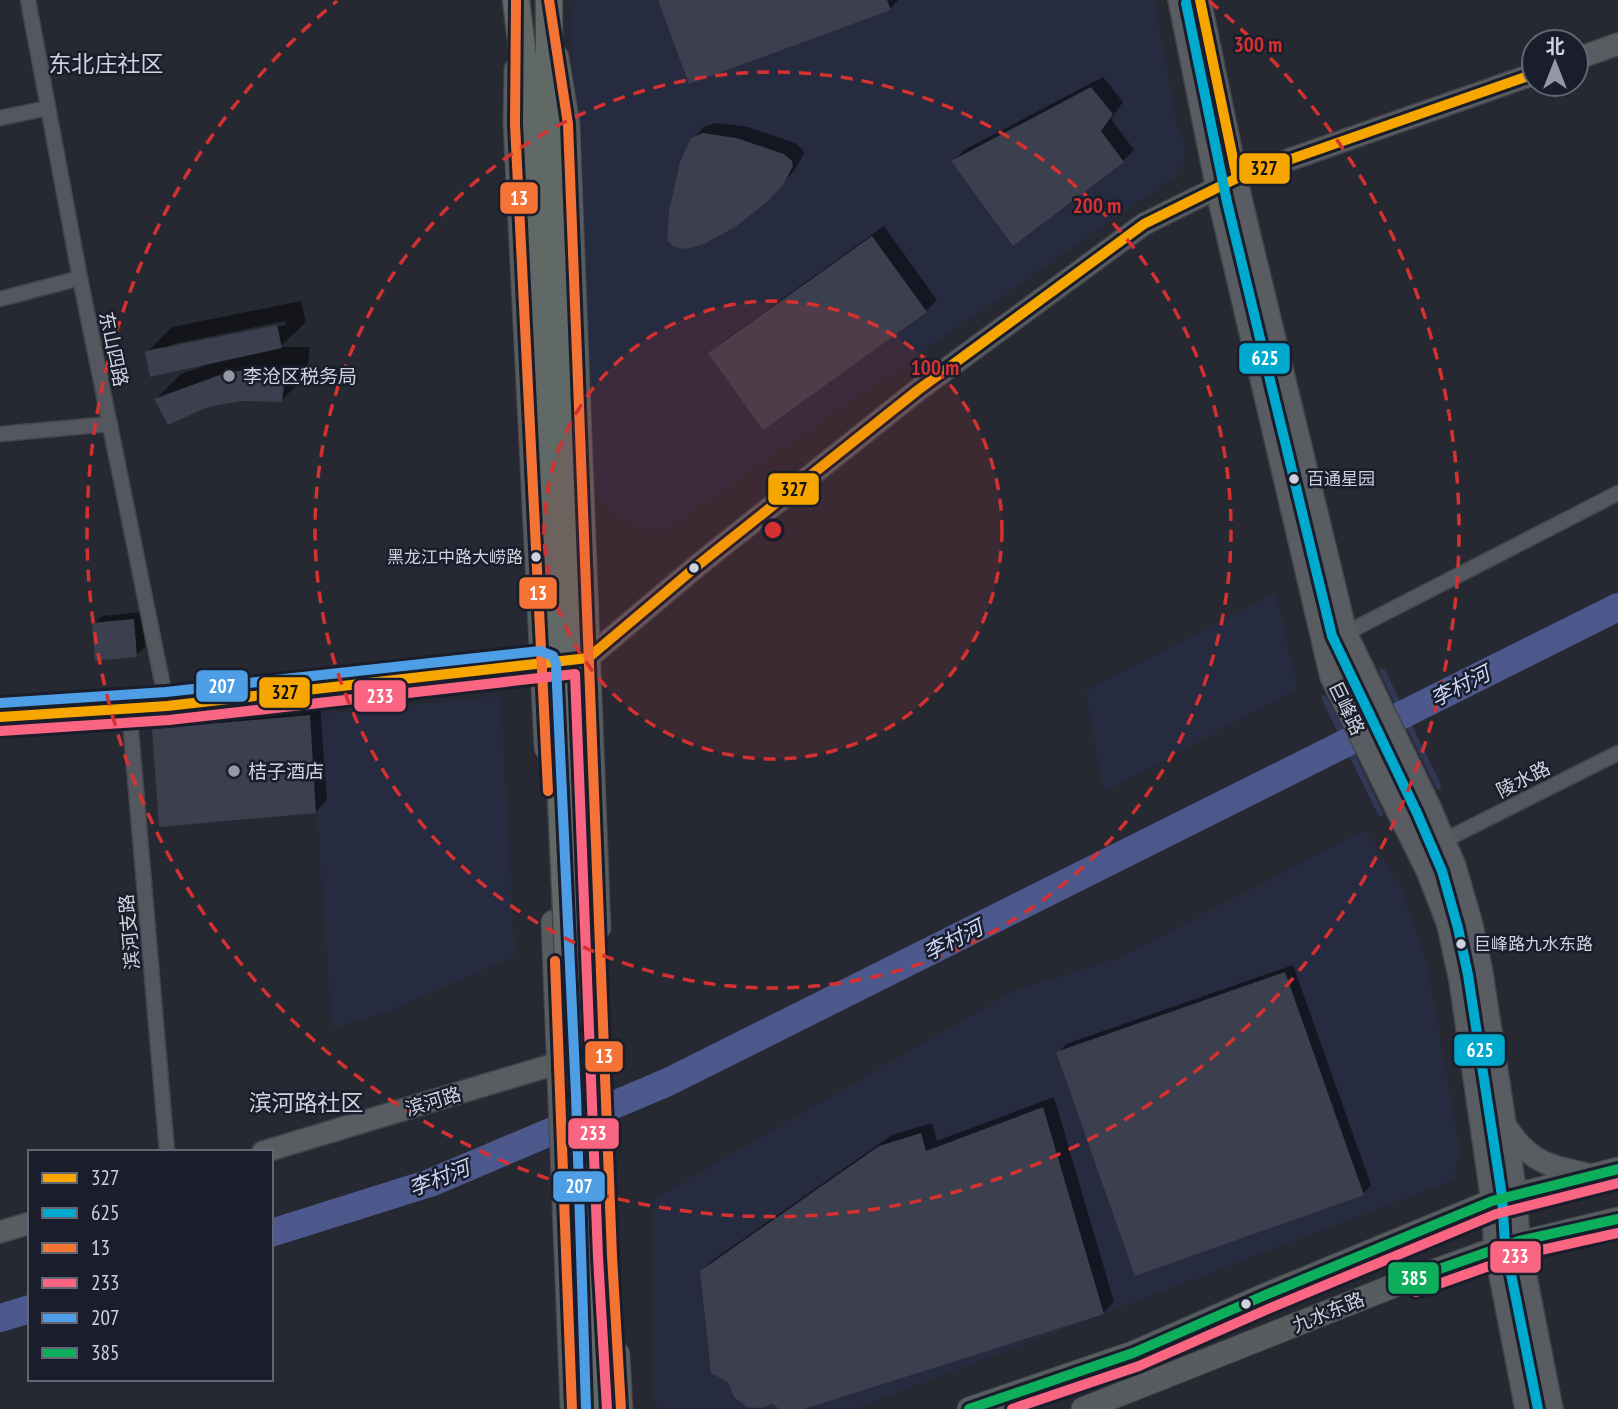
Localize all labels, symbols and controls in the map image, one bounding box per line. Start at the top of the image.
north arrow [1520,28,1590,98]
text: 300 m [1234,31,1282,58]
text: 北 [1545,34,1565,58]
district label: 东北庄社区 [49,49,164,78]
line badge: 327 [1238,152,1291,185]
text: 327 [1250,156,1278,180]
line badge: 13 [499,181,539,215]
text: 13 [510,186,528,210]
text: 200 m [1073,192,1121,219]
street label: 东山四路 [94,309,134,389]
line badge: 625 [1238,342,1291,375]
text: 625 [1251,346,1279,370]
text: 100 m [911,354,959,381]
place label: 李沧区税务局 [243,364,357,388]
marker: 李沧区税务局 [221,368,237,384]
place label: 百通星园 [1307,468,1375,490]
line badge: 327 [767,472,820,506]
marker: 百通星园 [1287,472,1301,486]
text: 327 [780,477,808,501]
centre of rings [761,518,785,542]
place label: 黑龙江中路大崂路 [387,546,523,568]
marker: 黑龙江中路大崂路 [529,550,543,564]
unlabelled marker [687,561,701,575]
line badge: 13 [518,576,558,610]
text: 13 [529,581,547,605]
water label: 李村河 [1426,658,1498,712]
line badge: 207 [195,669,249,703]
text: 207 [208,674,236,698]
line badge: 327 [258,676,311,709]
street label: 巨峰路 [1324,677,1370,739]
line badge: 233 [353,679,407,713]
text: 327 [271,680,299,704]
text: 233 [366,684,394,708]
street label: 陵水路 [1492,755,1554,803]
place label: 桔子酒店 [248,759,324,783]
marker: 桔子酒店 [226,763,242,779]
street label: 滨河支路 [114,893,144,971]
water label: 李村河 [919,912,991,966]
place label: 巨峰路九水东路 [1474,933,1593,955]
marker: 巨峰路九水东路 [1454,937,1468,951]
line badge: 625 [1453,1033,1506,1067]
text: 625 [1466,1038,1494,1062]
line badge: 13 [584,1040,624,1073]
text: 13 [595,1044,613,1068]
street label: 滨河路 [402,1081,464,1121]
district label: 滨河路社区 [249,1088,364,1117]
line badge: 233 [567,1117,620,1150]
text: 233 [579,1121,607,1145]
legend [28,1150,273,1381]
water label: 李村河 [405,1153,477,1202]
text: 327 [91,1164,119,1191]
line badge: 207 [552,1170,606,1203]
text: 207 [565,1174,593,1198]
text: 625 [91,1199,119,1226]
text: 13 [91,1234,110,1261]
line badge: 233 [1489,1240,1542,1274]
text: 233 [1501,1244,1529,1268]
line badge: 385 [1387,1261,1440,1295]
text: 385 [1400,1266,1428,1290]
text: 233 [91,1269,119,1296]
street label: 九水东路 [1288,1287,1368,1337]
unlabelled marker [1239,1297,1253,1311]
text: 207 [91,1304,119,1331]
text: 385 [91,1339,119,1366]

